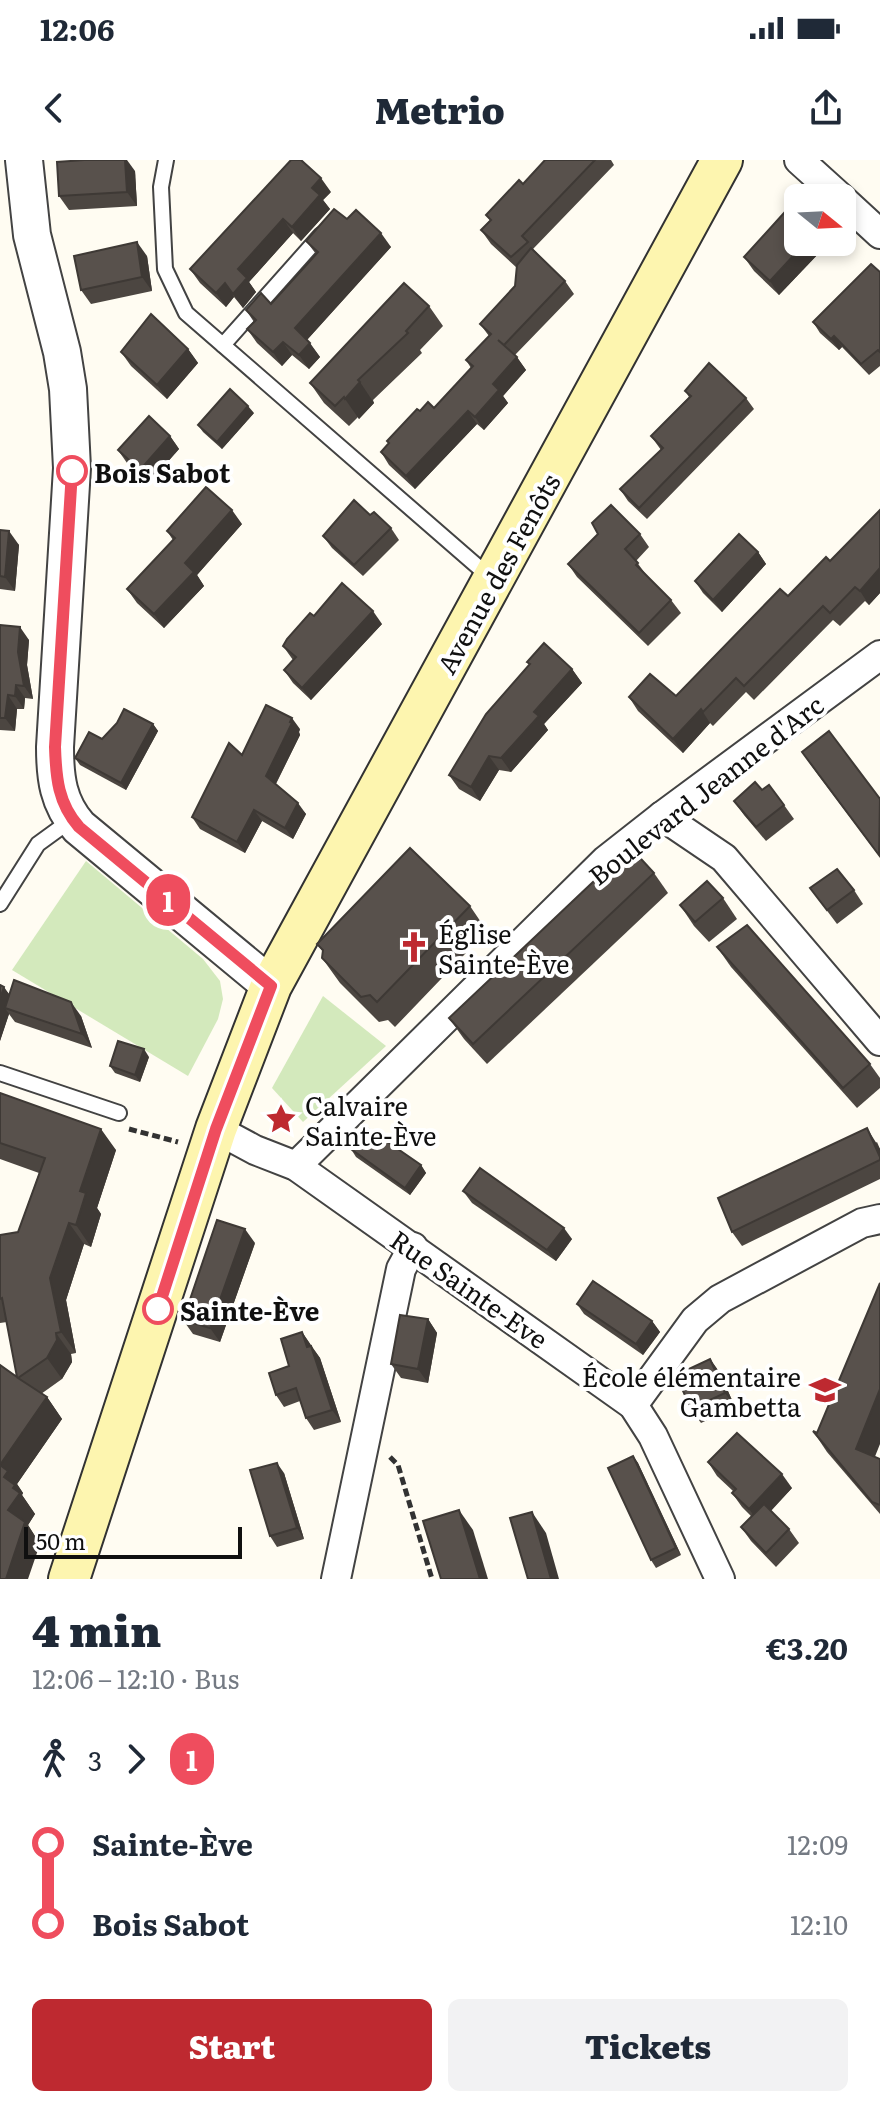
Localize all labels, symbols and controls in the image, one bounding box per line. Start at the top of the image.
text: 12:06 [40,6,114,50]
text: Metrio [375,82,505,135]
icon: back [32,86,76,130]
icon: share [804,86,848,130]
north arrow [784,184,856,256]
map controls [784,184,856,256]
place label: Bois Sabot [94,452,231,491]
marker: Bois Sabot [57,456,87,486]
street label: Avenue des Fenôts [426,466,568,680]
street label: Boulevard Jeanne d'Arc [579,685,831,893]
line badge: 1 [142,874,194,926]
text: 1 [162,879,174,921]
place label: Église Sainte-Ève [438,913,570,982]
church icon: Église Sainte-Ève [397,930,431,964]
place label: Calvaire Sainte-Ève [305,1085,437,1154]
place icon: Calvaire Sainte-Ève [264,1102,298,1136]
street label: Rue Sainte-Eve [383,1219,557,1357]
place label: Sainte-Ève [180,1290,319,1329]
marker: Sainte-Ève [143,1294,173,1324]
place label: École élémentaire Gambetta [582,1356,801,1425]
school or university icon: École élémentaire Gambetta [808,1373,842,1407]
scale bar [24,1523,242,1559]
text: 50 m [36,1524,86,1557]
text: 4 min [32,1595,162,1661]
text: €3.20 [766,1625,848,1669]
text: 12:06 – 12:10 · Bus [32,1658,239,1697]
icon: walk [32,1737,76,1781]
icon: forward [114,1737,158,1781]
text: 1 [186,1738,198,1780]
text: 3 [88,1740,102,1779]
text: Sainte-Ève [92,1821,253,1865]
text: 12:09 [787,1824,848,1863]
text: Bois Sabot [92,1901,249,1945]
text: 12:10 [790,1904,848,1943]
button: Start [32,1999,432,2091]
button: Tickets [448,1999,848,2091]

